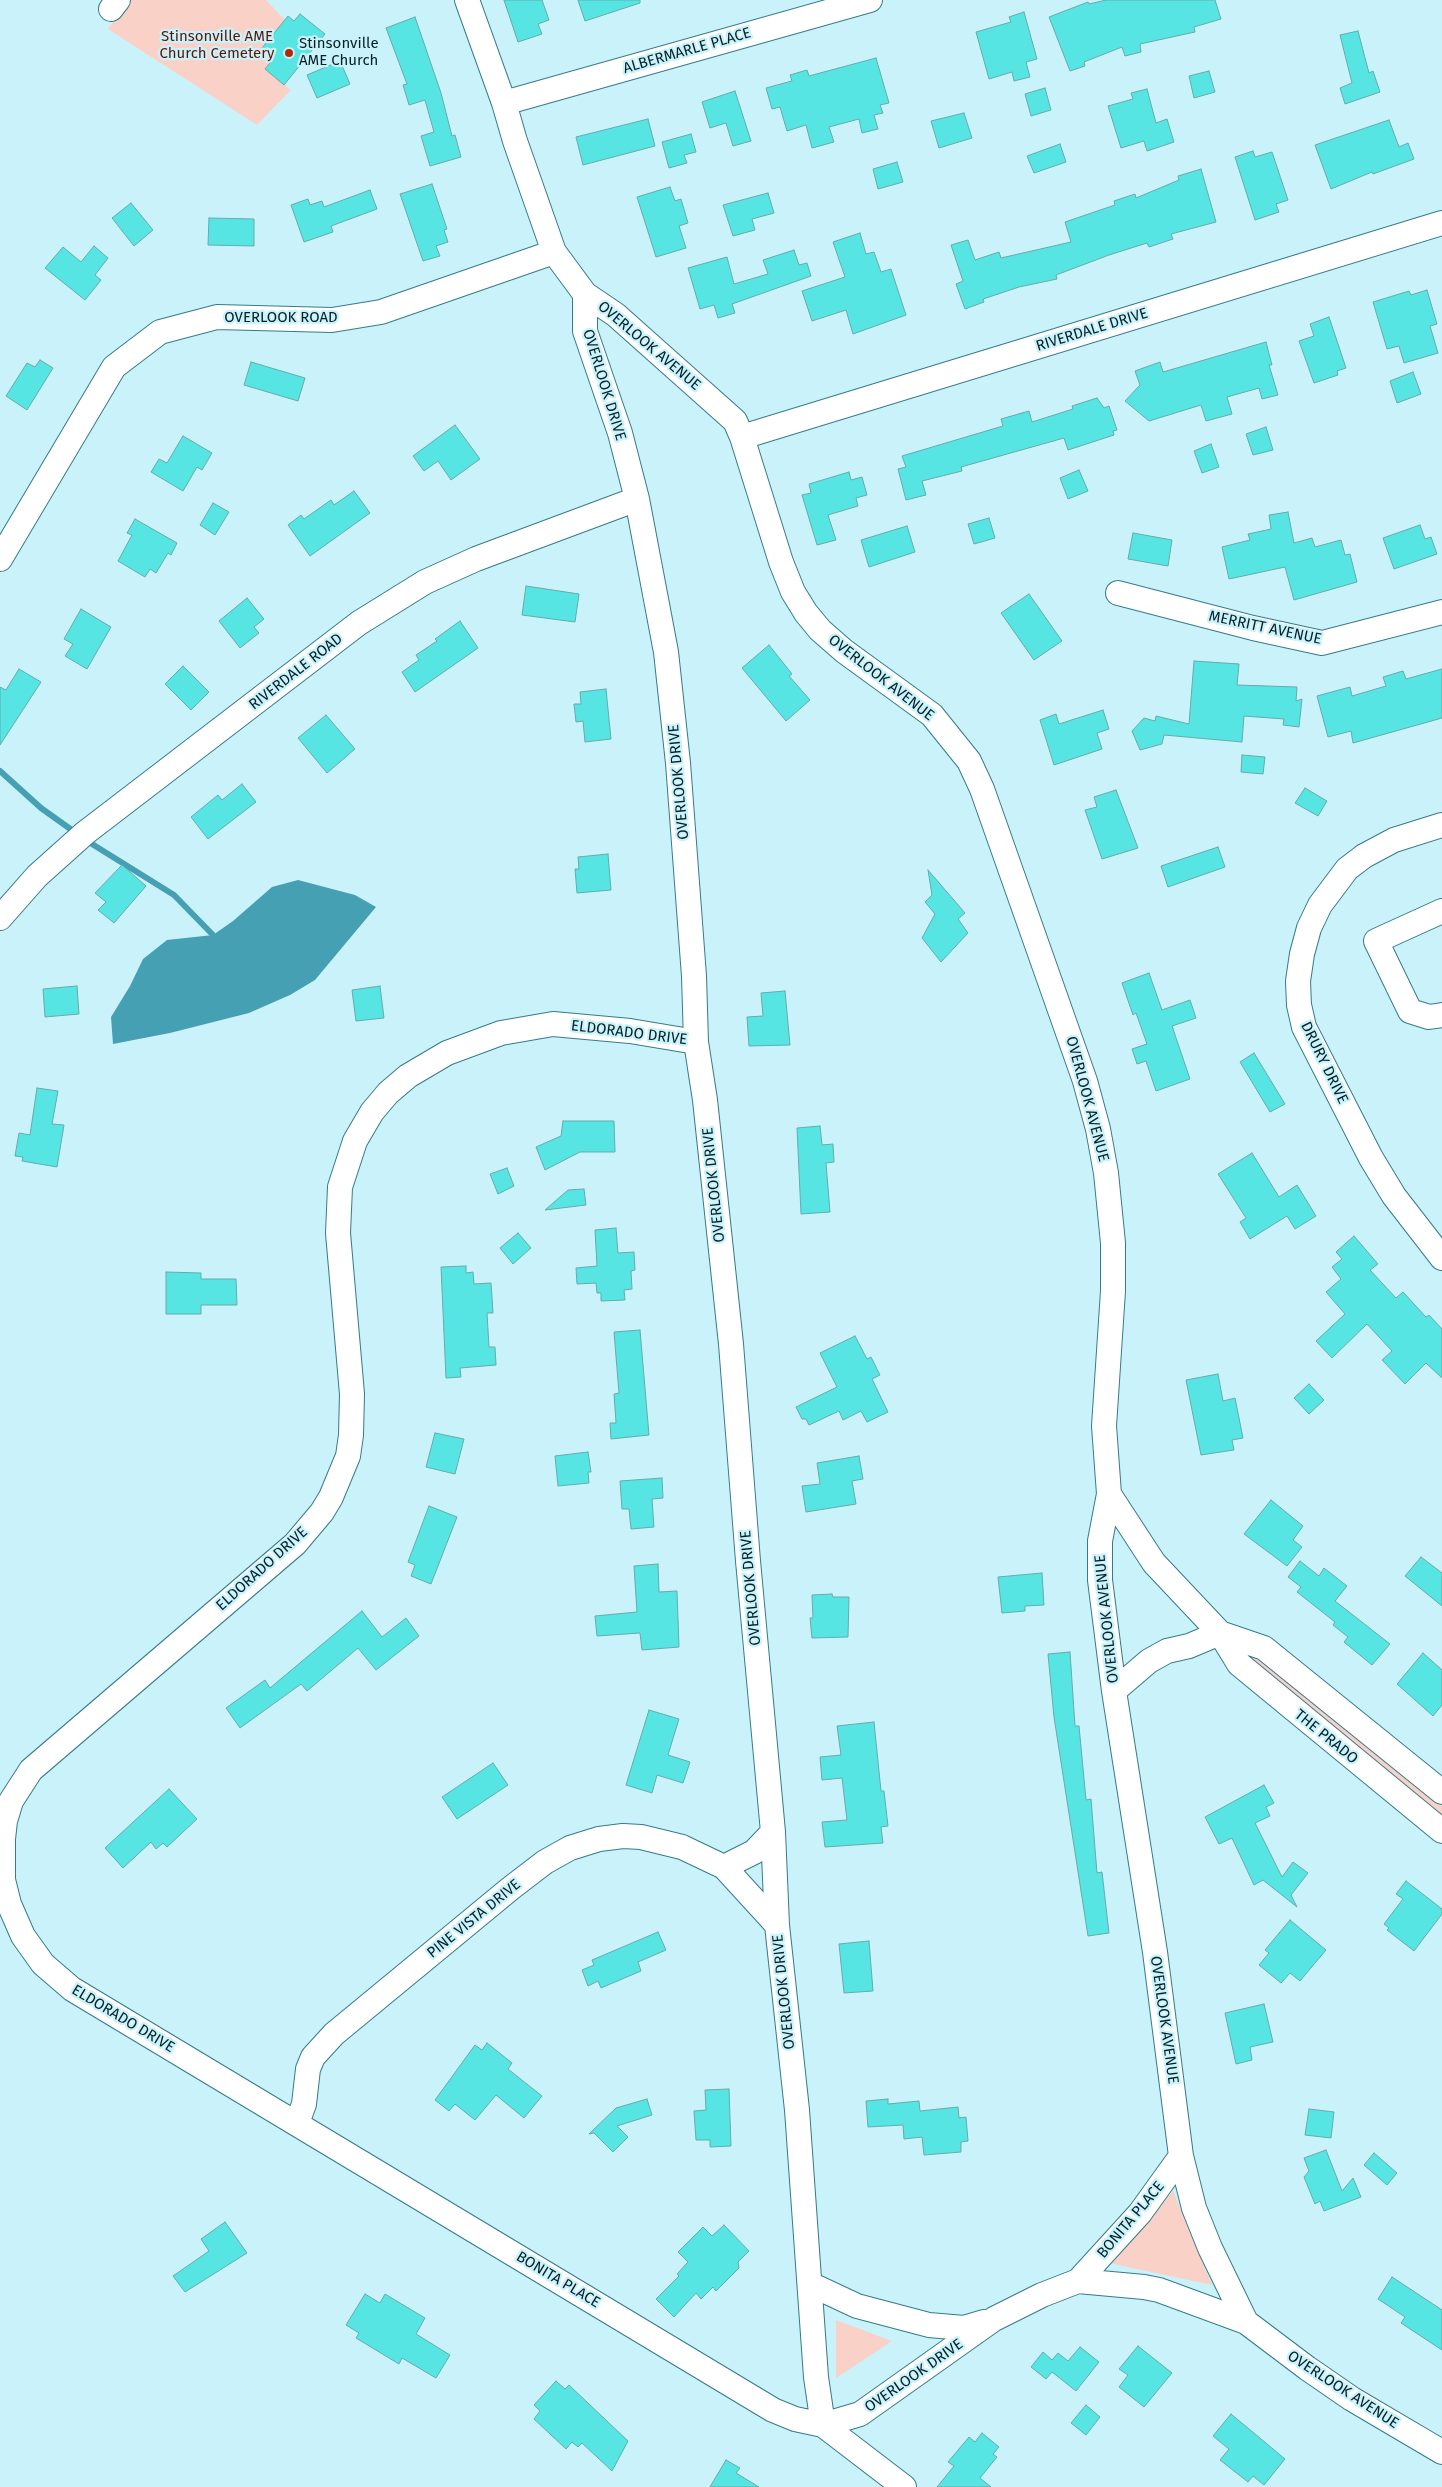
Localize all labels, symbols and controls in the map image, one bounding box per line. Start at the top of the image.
street label: ALBERMARLE PLACE [621,24,753,78]
park label: Stinsonville AME Church Cemetery [160,28,274,63]
place label: Stinsonville AME Church [299,35,379,70]
marker: Stinsonville AME Church [283,47,295,59]
street label: OVERLOOK AVENUE [594,298,704,394]
street label: RIVERDALE DRIVE [1034,304,1150,356]
street label: OVERLOOK ROAD [224,309,338,327]
street label: OVERLOOK DRIVE [578,327,630,443]
street label: MERRITT AVENUE [1207,607,1323,649]
street label: RIVERDALE ROAD [246,630,346,714]
street label: OVERLOOK AVENUE [825,631,937,725]
street label: OVERLOOK DRIVE [665,724,693,840]
street label: ELDORADO DRIVE [570,1017,688,1049]
street label: DRURY DRIVE [1296,1019,1352,1107]
street label: OVERLOOK AVENUE [1062,1034,1112,1164]
street label: OVERLOOK DRIVE [699,1127,729,1243]
street label: ELDORADO DRIVE [213,1523,311,1615]
street label: OVERLOOK DRIVE [737,1530,765,1646]
street label: OVERLOOK AVENUE [1091,1554,1123,1684]
street label: THE PRADO [1291,1706,1361,1768]
street label: PINE VISTA DRIVE [424,1876,524,1962]
street label: OVERLOOK DRIVE [769,1934,799,2050]
street label: OVERLOOK AVENUE [1146,1955,1182,2085]
street label: ELDORADO DRIVE [68,1981,178,2057]
street label: BONITA PLACE [1094,2178,1168,2262]
street label: BONITA PLACE [513,2248,603,2312]
street label: OVERLOOK DRIVE [861,2335,967,2417]
street label: OVERLOOK AVENUE [1284,2347,1402,2433]

